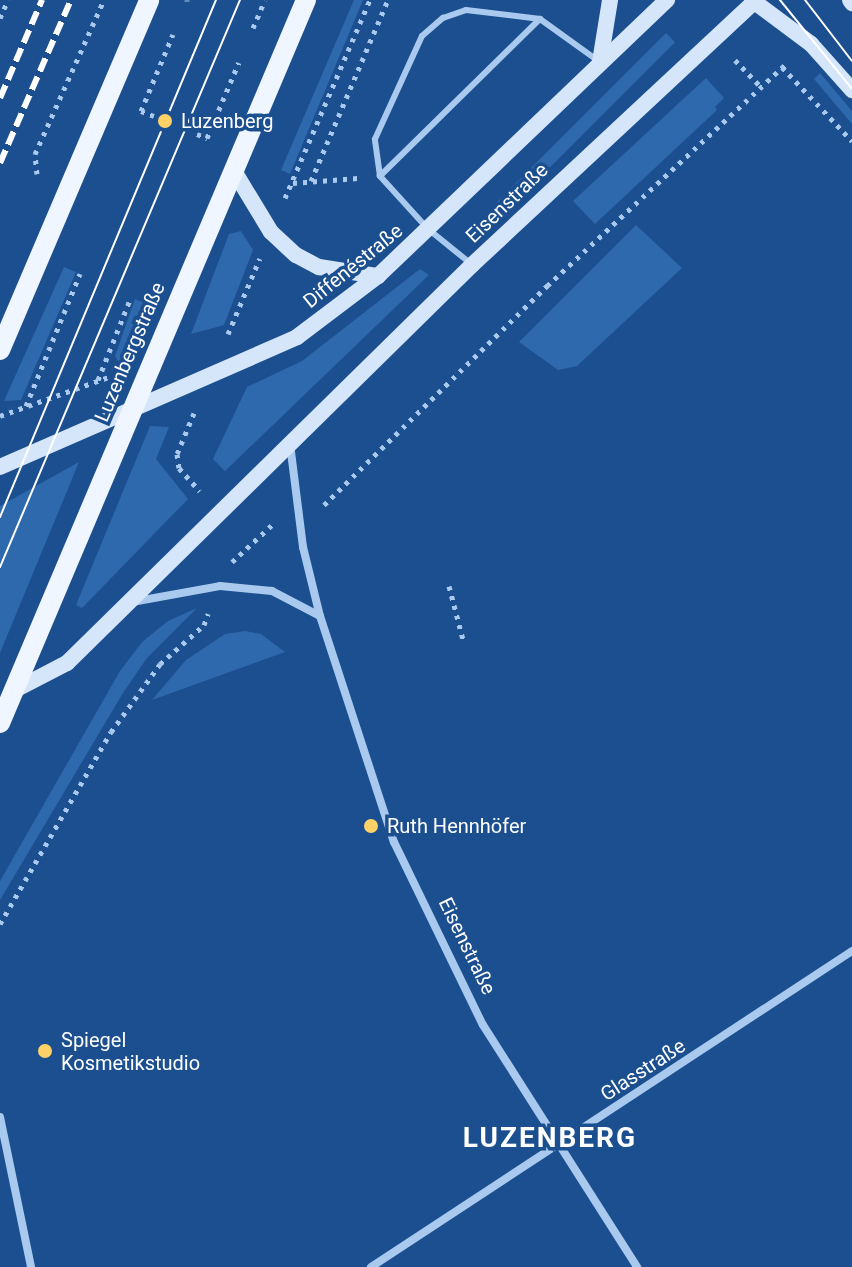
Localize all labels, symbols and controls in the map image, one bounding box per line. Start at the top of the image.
place label: Luzenberg [181,109,273,133]
marker: Luzenberg [156,112,174,130]
street label: Eisenstraße [461,158,553,248]
street label: Diffenéstraße [299,219,407,313]
street label: Luzenbergstraße [90,279,170,425]
place label: Ruth Hennhöfer [387,814,526,838]
marker: Ruth Hennhöfer [362,817,380,835]
street label: Eisenstraße [433,894,501,998]
place label: Spiegel Kosmetikstudio [61,1028,200,1075]
street label: Glasstraße [596,1034,690,1106]
marker: Spiegel Kosmetikstudio [36,1042,54,1060]
district label: LUZENBERG [463,1121,637,1155]

